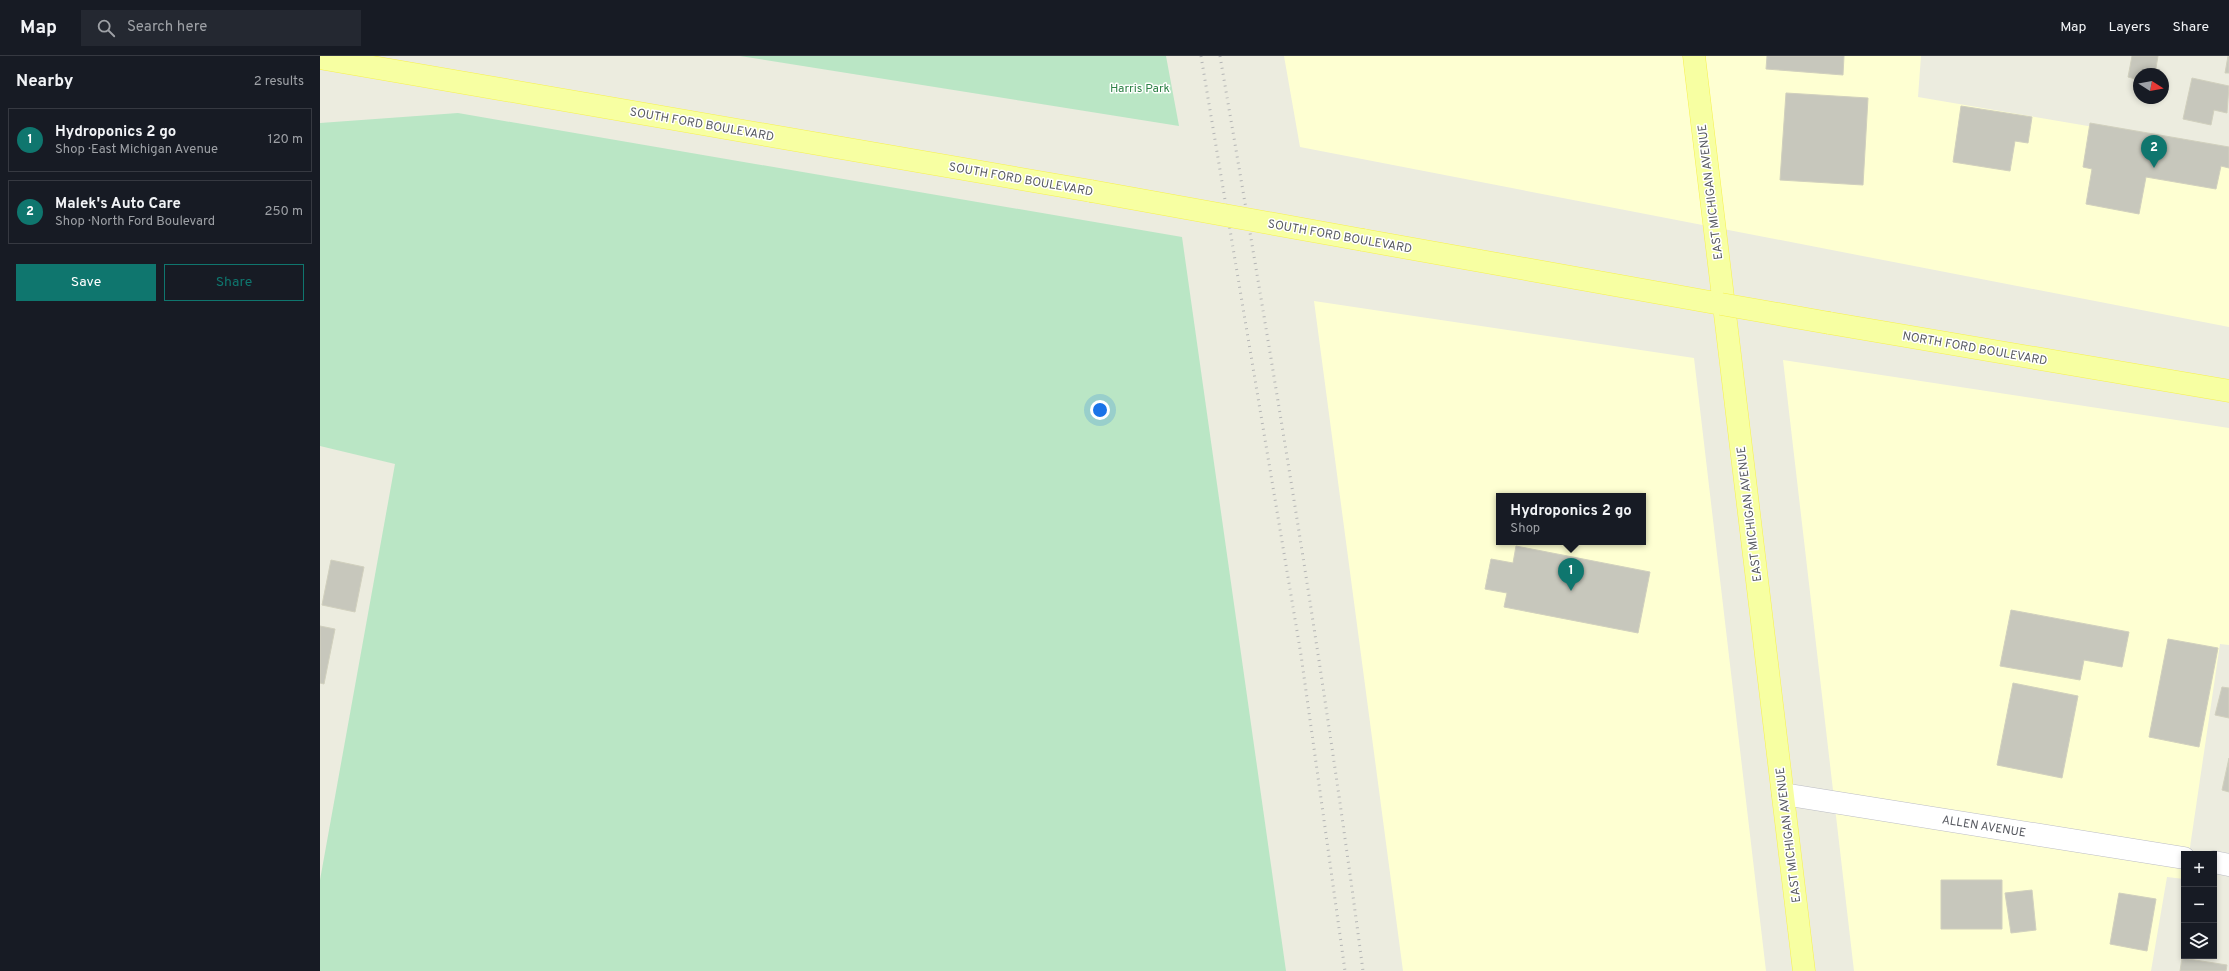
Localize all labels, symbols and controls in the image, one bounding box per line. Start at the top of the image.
search box [81,10,361,46]
text: Map [20,16,57,40]
icon: search [95,17,117,39]
text: Search here [127,18,207,37]
text: Map [2060,19,2086,36]
text: Layers [2108,19,2150,36]
text: Share [2172,19,2209,36]
north arrow [2133,68,2169,104]
text: Nearby [16,71,73,93]
text: 2 results [254,74,304,90]
park label: Harris Park [1110,81,1170,97]
street label: SOUTH FORD BOULEVARD [628,104,775,146]
text: Hydroponics 2 go [55,123,176,142]
street label: EAST MICHIGAN AVENUE [1695,123,1727,261]
text: 1 [27,132,33,148]
text: 120 m [268,132,303,148]
pin: 2 [2141,135,2167,168]
text: Shop · East Michigan Avenue [55,142,218,158]
street label: SOUTH FORD BOULEVARD [947,159,1094,201]
text: Malek's Auto Care [55,195,181,214]
text: 2 [26,204,34,220]
text: 250 m [265,204,303,220]
text: Shop · North Ford Boulevard [55,214,215,230]
street label: SOUTH FORD BOULEVARD [1266,216,1413,258]
button: Save [16,264,156,301]
button: Share [164,264,304,301]
street label: NORTH FORD BOULEVARD [1901,328,2049,370]
your location [1090,400,1110,420]
street label: EAST MICHIGAN AVENUE [1734,445,1766,583]
popup [1496,493,1646,545]
text: Hydroponics 2 go [1510,502,1632,521]
text: Shop [1510,521,1540,537]
pin: 1 [1558,558,1584,591]
street label: EAST MICHIGAN AVENUE [1773,766,1805,904]
street label: ALLEN AVENUE [1941,812,2027,842]
map controls [2181,851,2217,959]
button: + [2181,851,2217,887]
button: − [2181,887,2217,923]
button: layers [2181,923,2217,959]

